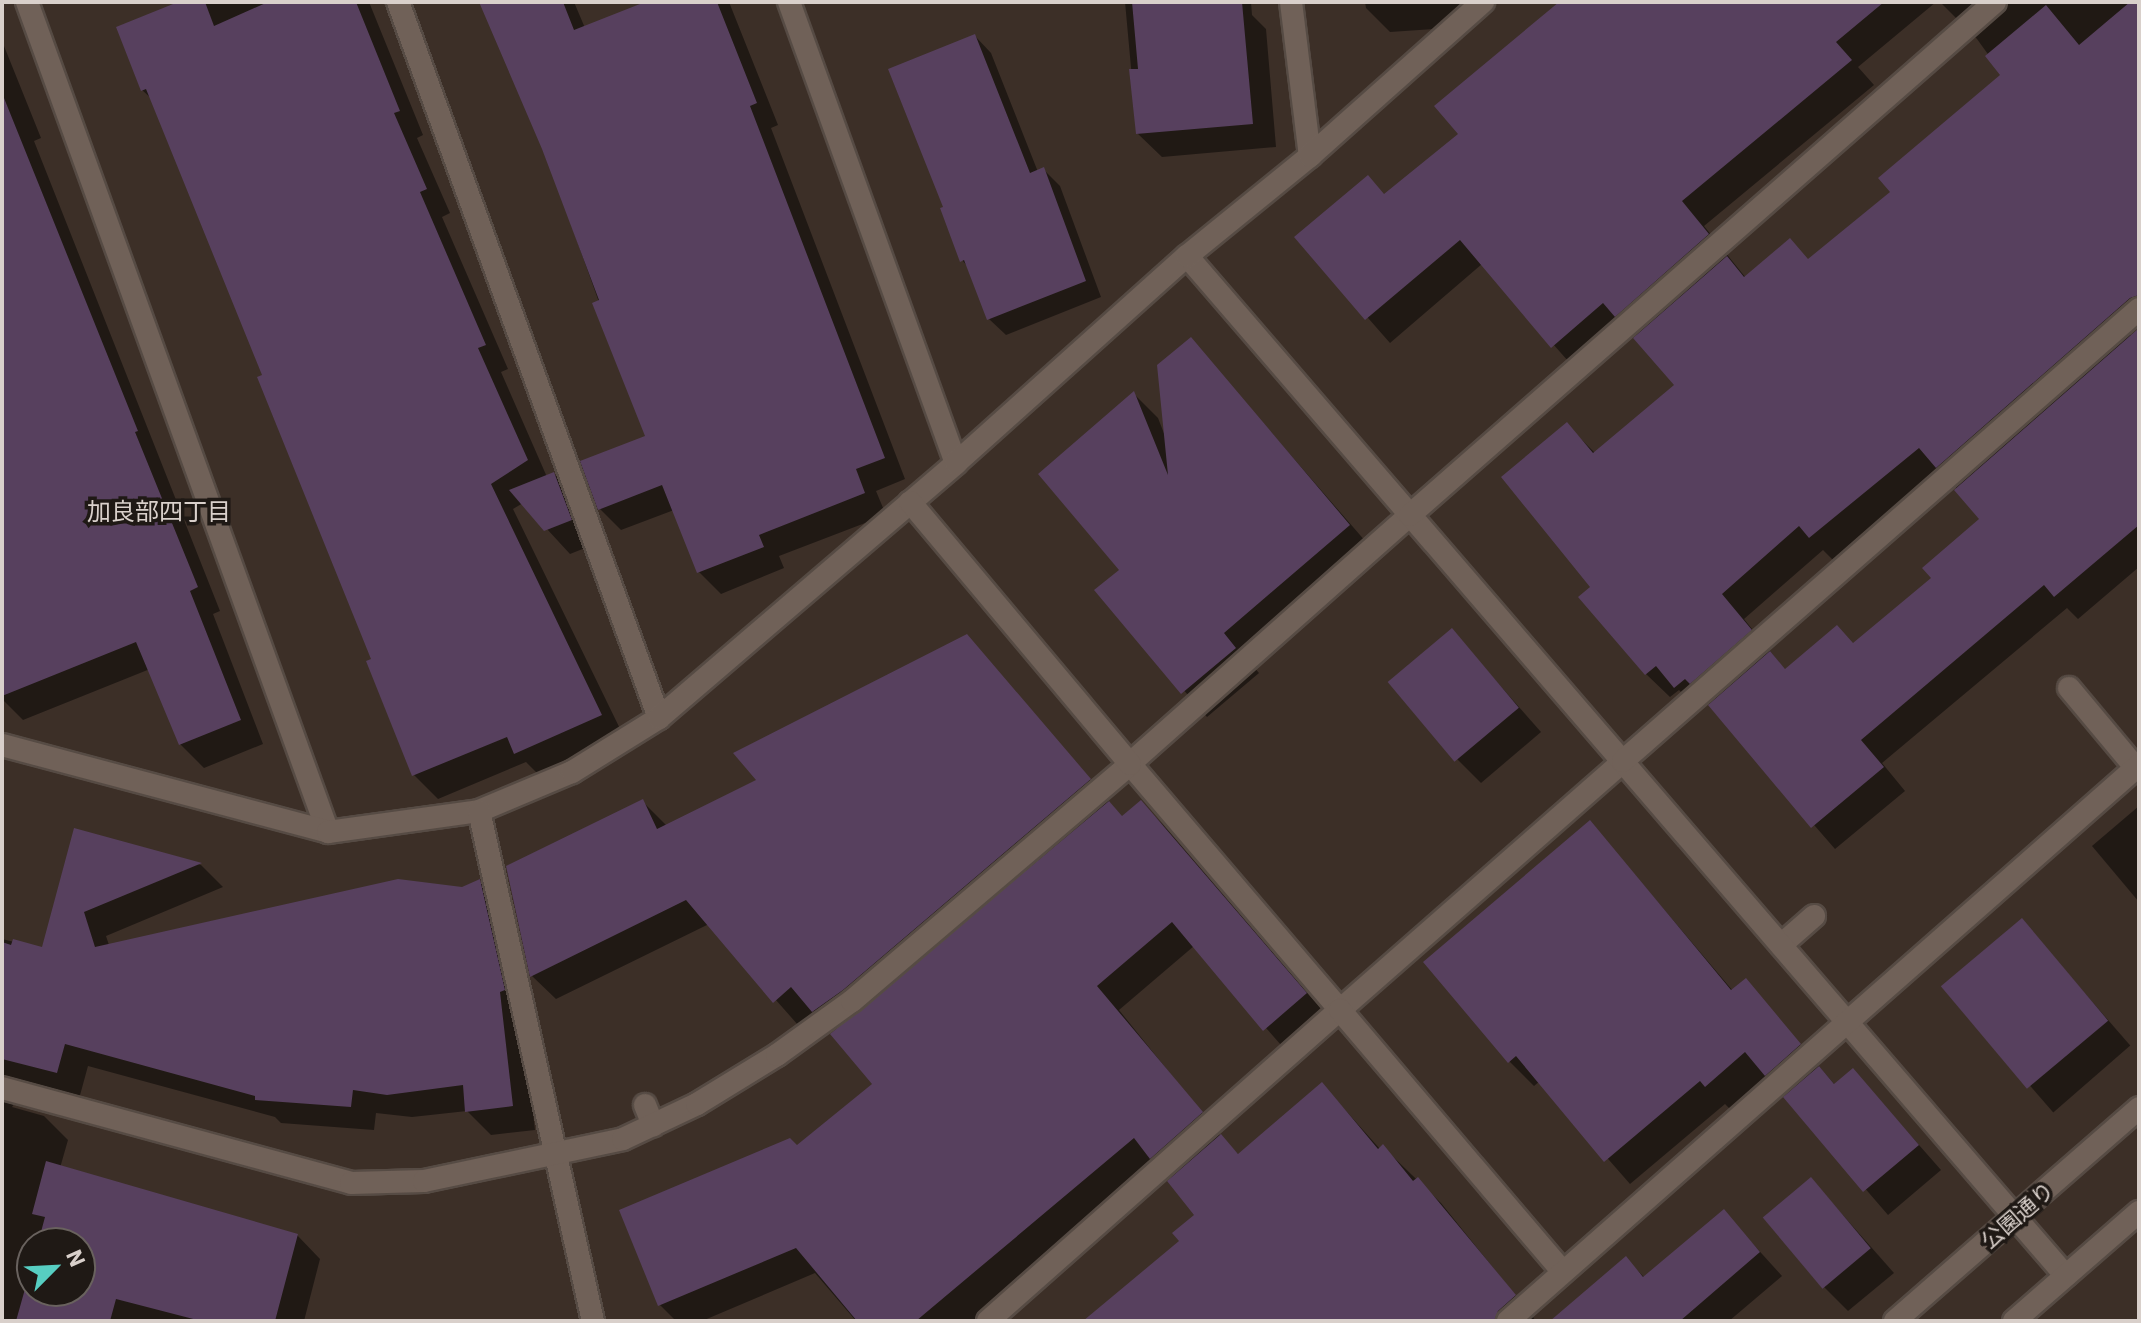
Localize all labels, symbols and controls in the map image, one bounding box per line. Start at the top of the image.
district label: 加良部四丁目 [87,498,231,526]
street label: 公園通り [1975,1176,2059,1254]
north arrow [16,1227,96,1307]
text: N [60,1245,93,1271]

